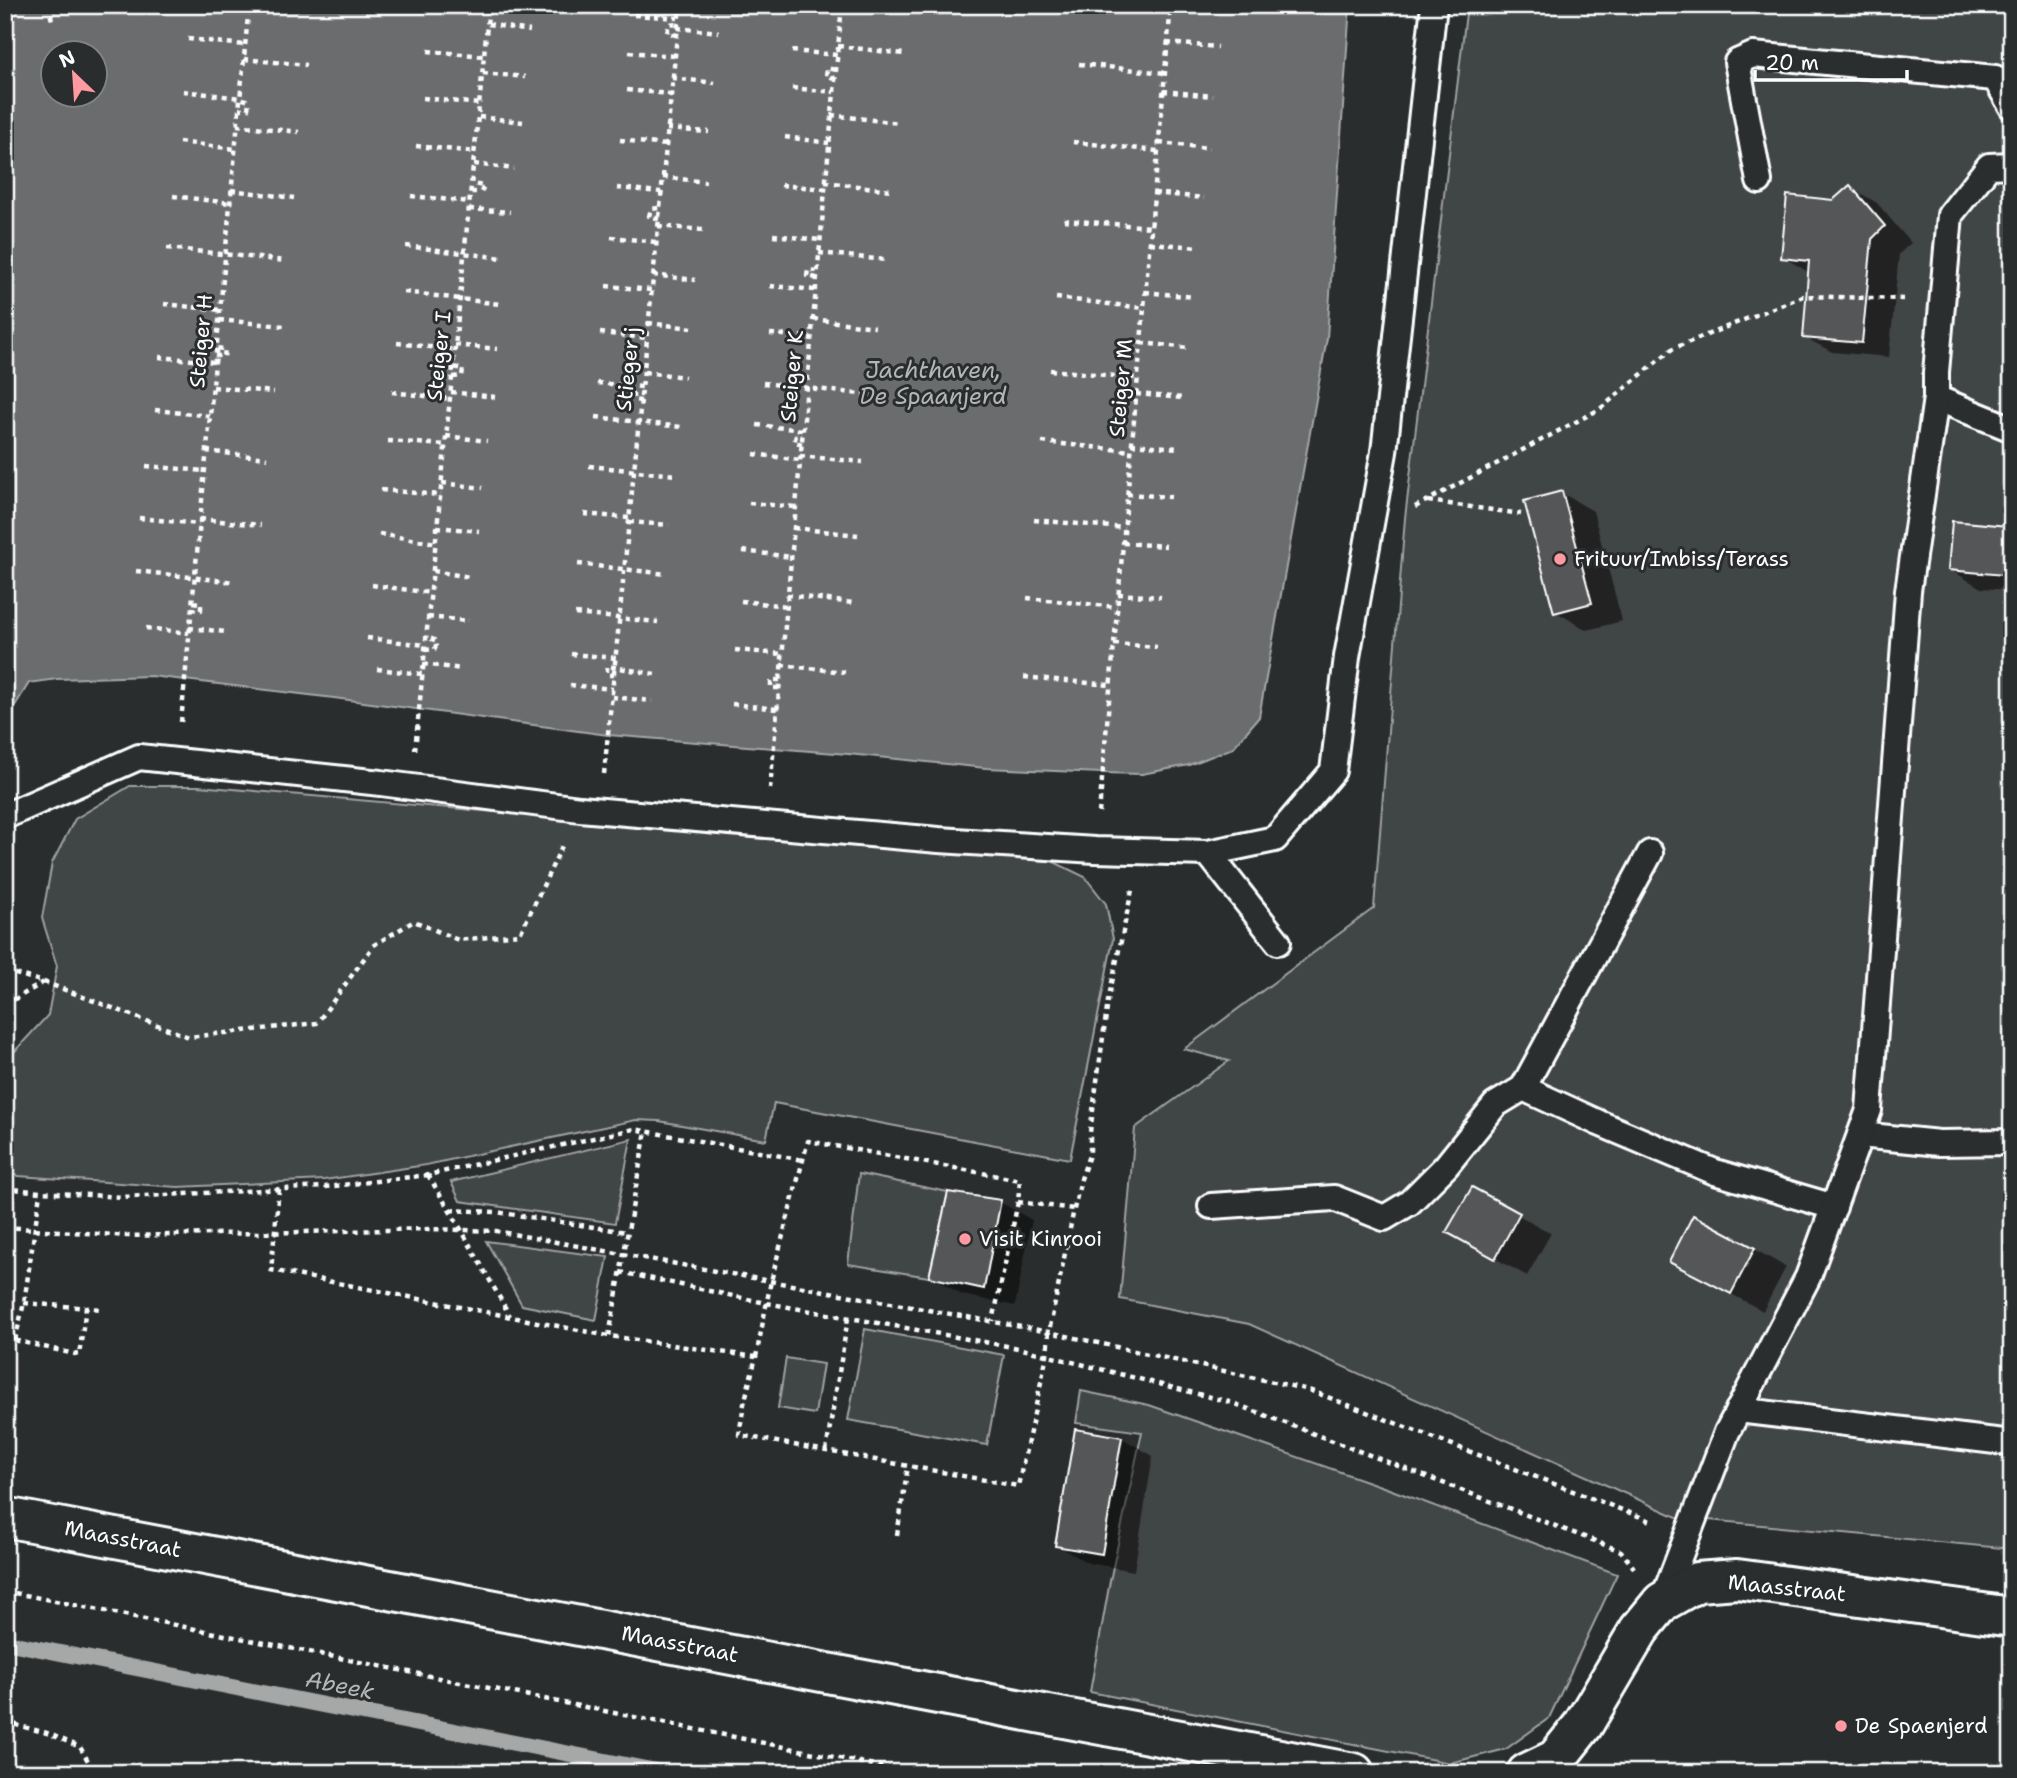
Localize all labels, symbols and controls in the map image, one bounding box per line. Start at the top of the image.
north arrow [38,38,108,108]
scale bar [1755,38,1907,82]
text: N [55,45,79,74]
text: 20 m [1765,49,1819,77]
street label: Steiger H [183,293,219,389]
street label: Steiger I [420,310,458,402]
street label: Stieger j [610,326,646,412]
street label: Steiger K [774,328,810,423]
street label: Steiger M [1103,338,1139,438]
water label: Jachthaven, De Spaanjerd [859,355,1007,411]
place label: Frituur/Imbiss/Terass [1574,545,1789,573]
marker: Frituur/Imbiss/Terass [1552,551,1568,567]
place label: Visit Kinrooi [979,1225,1102,1253]
marker: Visit Kinrooi [957,1231,973,1247]
street label: Maasstraat [62,1514,184,1564]
street label: Maasstraat [1727,1568,1847,1608]
street label: Maasstraat [619,1619,741,1669]
water label: Abeek [303,1664,377,1706]
place label: De Spaenjerd [1855,1712,1987,1740]
marker: De Spaenjerd [1833,1718,1849,1734]

